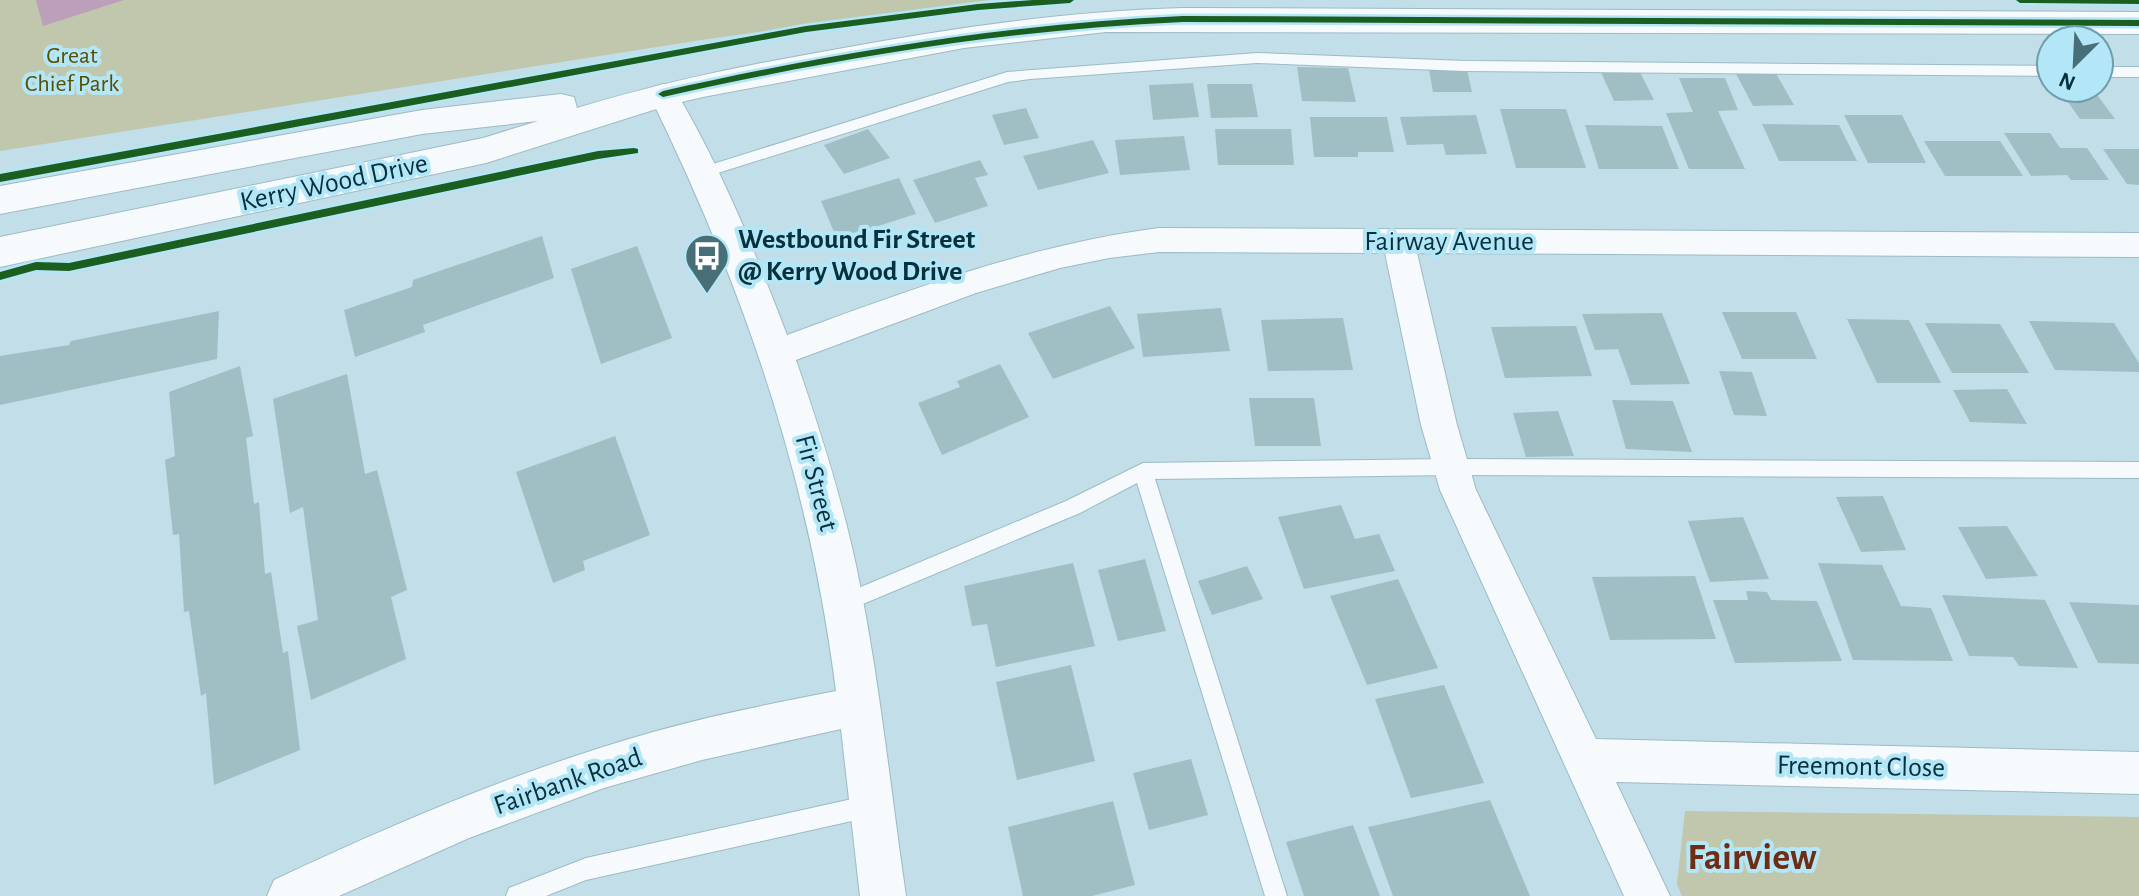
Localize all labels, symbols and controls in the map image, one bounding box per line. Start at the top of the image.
north arrow [2035,24,2115,104]
park label: Great Chief Park [25,44,119,96]
text: N [2056,68,2079,95]
street label: Kerry Wood Drive [238,149,430,217]
place label: Westbound Fir Street @ Kerry Wood Drive [738,226,976,286]
street label: Fairway Avenue [1364,228,1534,256]
bus stop icon: Westbound Fir Street @ Kerry Wood Drive [683,232,731,295]
street label: Fir Street [790,432,842,534]
street label: Fairbank Road [490,744,646,820]
street label: Freemont Close [1777,752,1945,782]
district label: Fairview [1687,839,1817,877]

